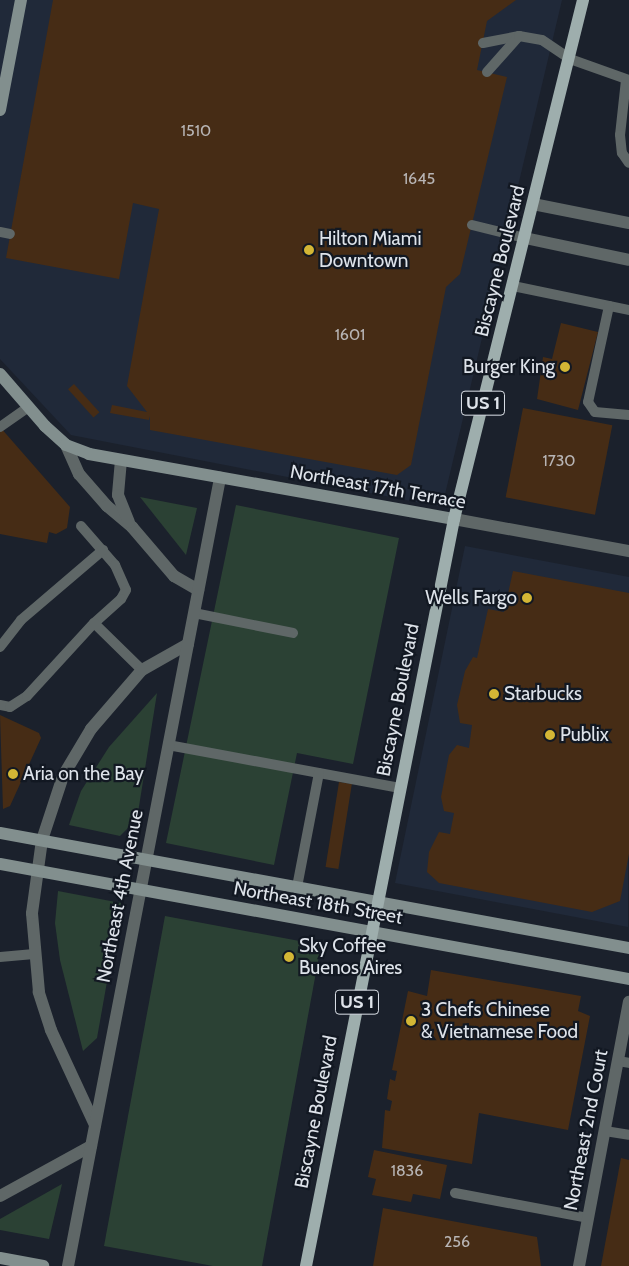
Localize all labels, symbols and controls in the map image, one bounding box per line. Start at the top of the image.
house number: 1510 [181,121,211,141]
house number: 1645 [403,169,435,189]
street label: Biscayne Boulevard [470,183,530,339]
place label: Hilton Miami Downtown [319,228,421,272]
marker: Hilton Miami Downtown [303,244,315,256]
house number: 1601 [335,325,365,345]
place label: Burger King [463,356,555,378]
marker: Burger King [559,361,571,373]
road number: US 1 [460,388,506,418]
house number: 1730 [542,451,576,471]
street label: Northeast 17th Terrace [288,460,468,514]
place label: Wells Fargo [425,587,517,609]
marker: Wells Fargo [521,592,533,604]
street label: Biscayne Boulevard [372,622,424,778]
place label: Starbucks [504,683,582,705]
marker: Starbucks [488,688,500,700]
place label: Publix [560,724,609,746]
marker: Publix [544,729,556,741]
place label: Aria on the Bay [23,763,144,785]
marker: Aria on the Bay [7,768,19,780]
street label: Northeast 4th Avenue [92,808,148,984]
street label: Northeast 18th Street [232,877,404,929]
place label: Sky Coffee Buenos Aires [299,935,402,979]
marker: Sky Coffee Buenos Aires [283,951,295,963]
road number: US 1 [334,986,380,1018]
place label: 3 Chefs Chinese & Vietnamese Food [421,999,578,1043]
marker: 3 Chefs Chinese & Vietnamese Food [405,1015,417,1027]
street label: Biscayne Boulevard [290,1034,342,1190]
street label: Northeast 2nd Court [559,1048,613,1212]
house number: 1836 [391,1161,423,1181]
house number: 256 [444,1232,470,1252]

